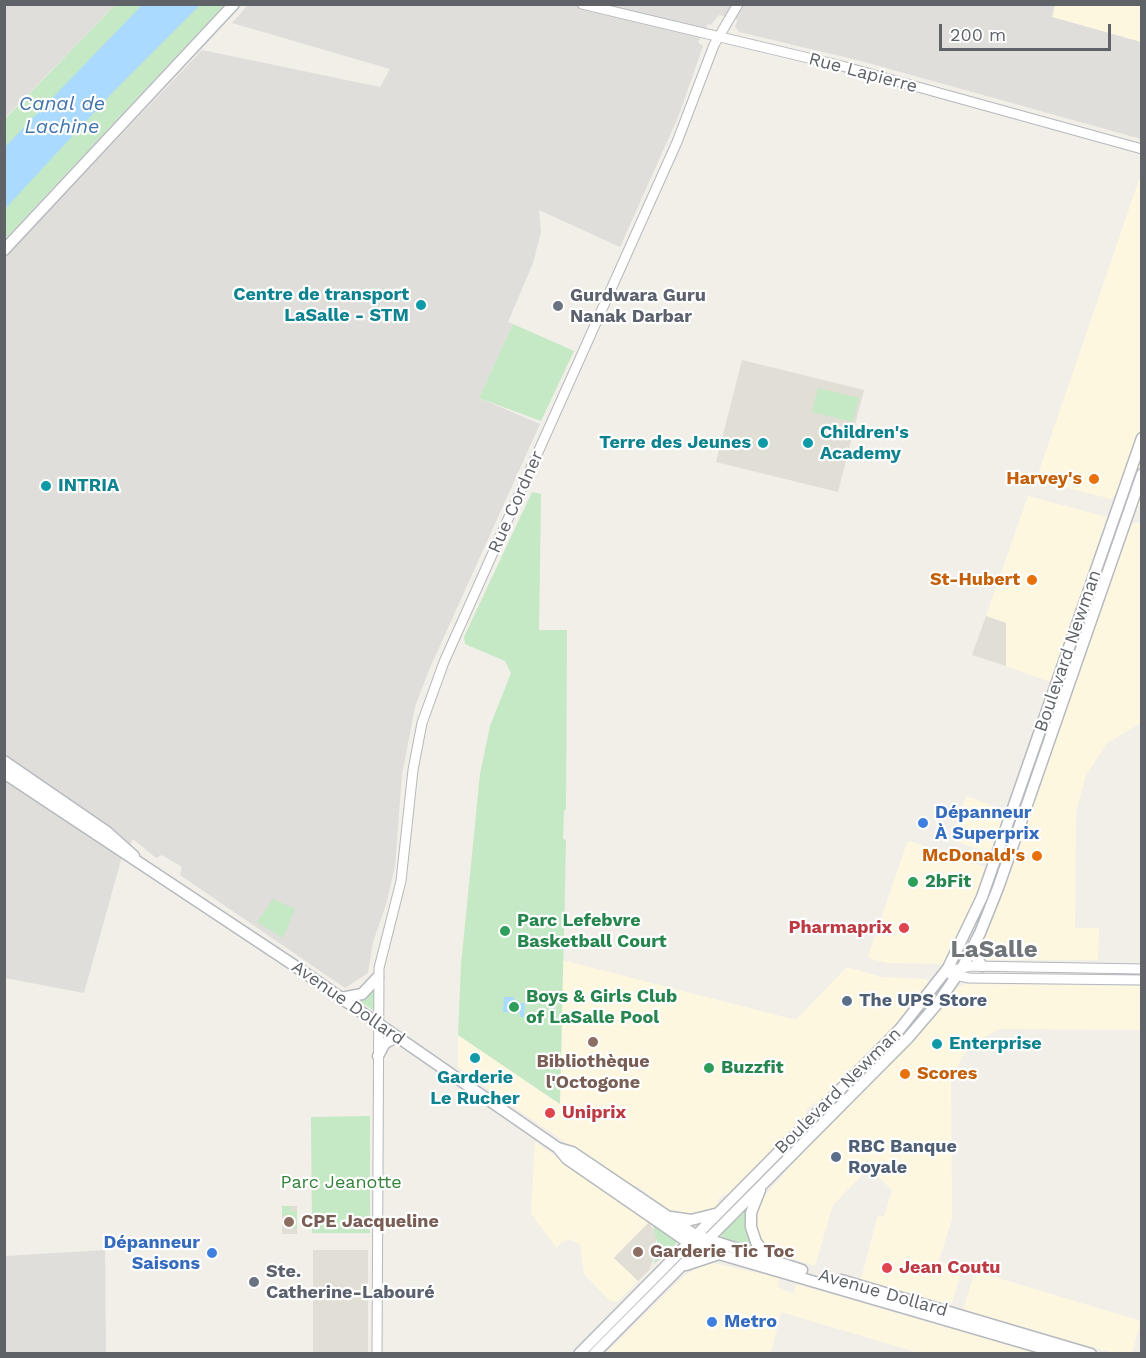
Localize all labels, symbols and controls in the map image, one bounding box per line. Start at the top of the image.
scale bar [942,12,1114,50]
text: 200 m [950,24,1006,45]
street label: Rue Lapierre [806,48,920,98]
water label: Canal de Lachine [19,92,105,139]
place label: Centre de transport LaSalle - STM [233,284,409,326]
place label: Gurdwara Guru Nanak Darbar [570,285,706,328]
marker: Centre de transport LaSalle - STM [414,298,428,312]
marker: Gurdwara Guru Nanak Darbar [551,299,565,313]
place label: Children's Academy [820,422,909,464]
place label: Terre des Jeunes [599,432,751,454]
marker: Terre des Jeunes [756,436,770,450]
marker: Children's Academy [801,436,815,450]
street label: Rue Cordner [484,447,548,557]
place label: Harvey's [1006,468,1082,490]
marker: Harvey's [1087,472,1101,486]
place label: INTRIA [58,475,119,497]
marker: INTRIA [39,479,53,493]
street label: Boulevard Newman [1030,567,1106,735]
place label: St-Hubert [930,569,1020,591]
marker: St-Hubert [1025,573,1039,587]
place label: Dépanneur À Superprix [935,802,1039,844]
marker: Dépanneur À Superprix [916,816,930,830]
place label: McDonald's [922,845,1025,867]
marker: McDonald's [1030,849,1044,863]
place label: 2bFit [925,871,971,893]
marker: 2bFit [906,875,920,889]
place label: Parc Lefebvre Basketball Court [517,910,667,952]
place label: Pharmaprix [788,917,892,939]
marker: Pharmaprix [897,921,911,935]
marker: Parc Lefebvre Basketball Court [498,924,512,938]
district label: LaSalle [950,936,1038,964]
street label: Avenue Dollard [287,956,409,1050]
place label: Boys & Girls Club of LaSalle Pool [526,986,677,1028]
place label: The UPS Store [859,990,987,1012]
marker: The UPS Store [840,994,854,1008]
marker: Boys & Girls Club of LaSalle Pool [507,1000,521,1014]
street label: Boulevard Newman [770,1023,906,1159]
place label: Enterprise [949,1033,1042,1055]
marker: Bibliothèque l'Octogone [586,1035,600,1049]
marker: Enterprise [930,1037,944,1051]
marker: Garderie Le Rucher [468,1051,482,1065]
place label: Bibliothèque l'Octogone [536,1051,650,1094]
place label: Buzzfit [721,1057,784,1079]
marker: Buzzfit [702,1061,716,1075]
place label: Scores [917,1063,977,1085]
place label: Garderie Le Rucher [430,1067,520,1110]
marker: Scores [898,1067,912,1081]
place label: Uniprix [562,1102,626,1124]
marker: Uniprix [543,1106,557,1120]
place label: RBC Banque Royale [848,1136,957,1178]
marker: RBC Banque Royale [829,1150,843,1164]
park label: Parc Jeanotte [280,1172,402,1194]
place label: CPE Jacqueline [301,1211,439,1233]
marker: CPE Jacqueline [282,1215,296,1229]
place label: Dépanneur Saisons [103,1232,200,1274]
place label: Garderie Tic Toc [650,1241,795,1263]
marker: Garderie Tic Toc [631,1245,645,1259]
marker: Dépanneur Saisons [205,1246,219,1260]
place label: Jean Coutu [899,1257,1000,1279]
place label: Ste. Catherine-Labouré [266,1261,435,1304]
marker: Jean Coutu [880,1261,894,1275]
street label: Avenue Dollard [816,1264,950,1322]
marker: Ste. Catherine-Labouré [247,1275,261,1289]
place label: Metro [724,1311,777,1333]
marker: Metro [705,1315,719,1329]

